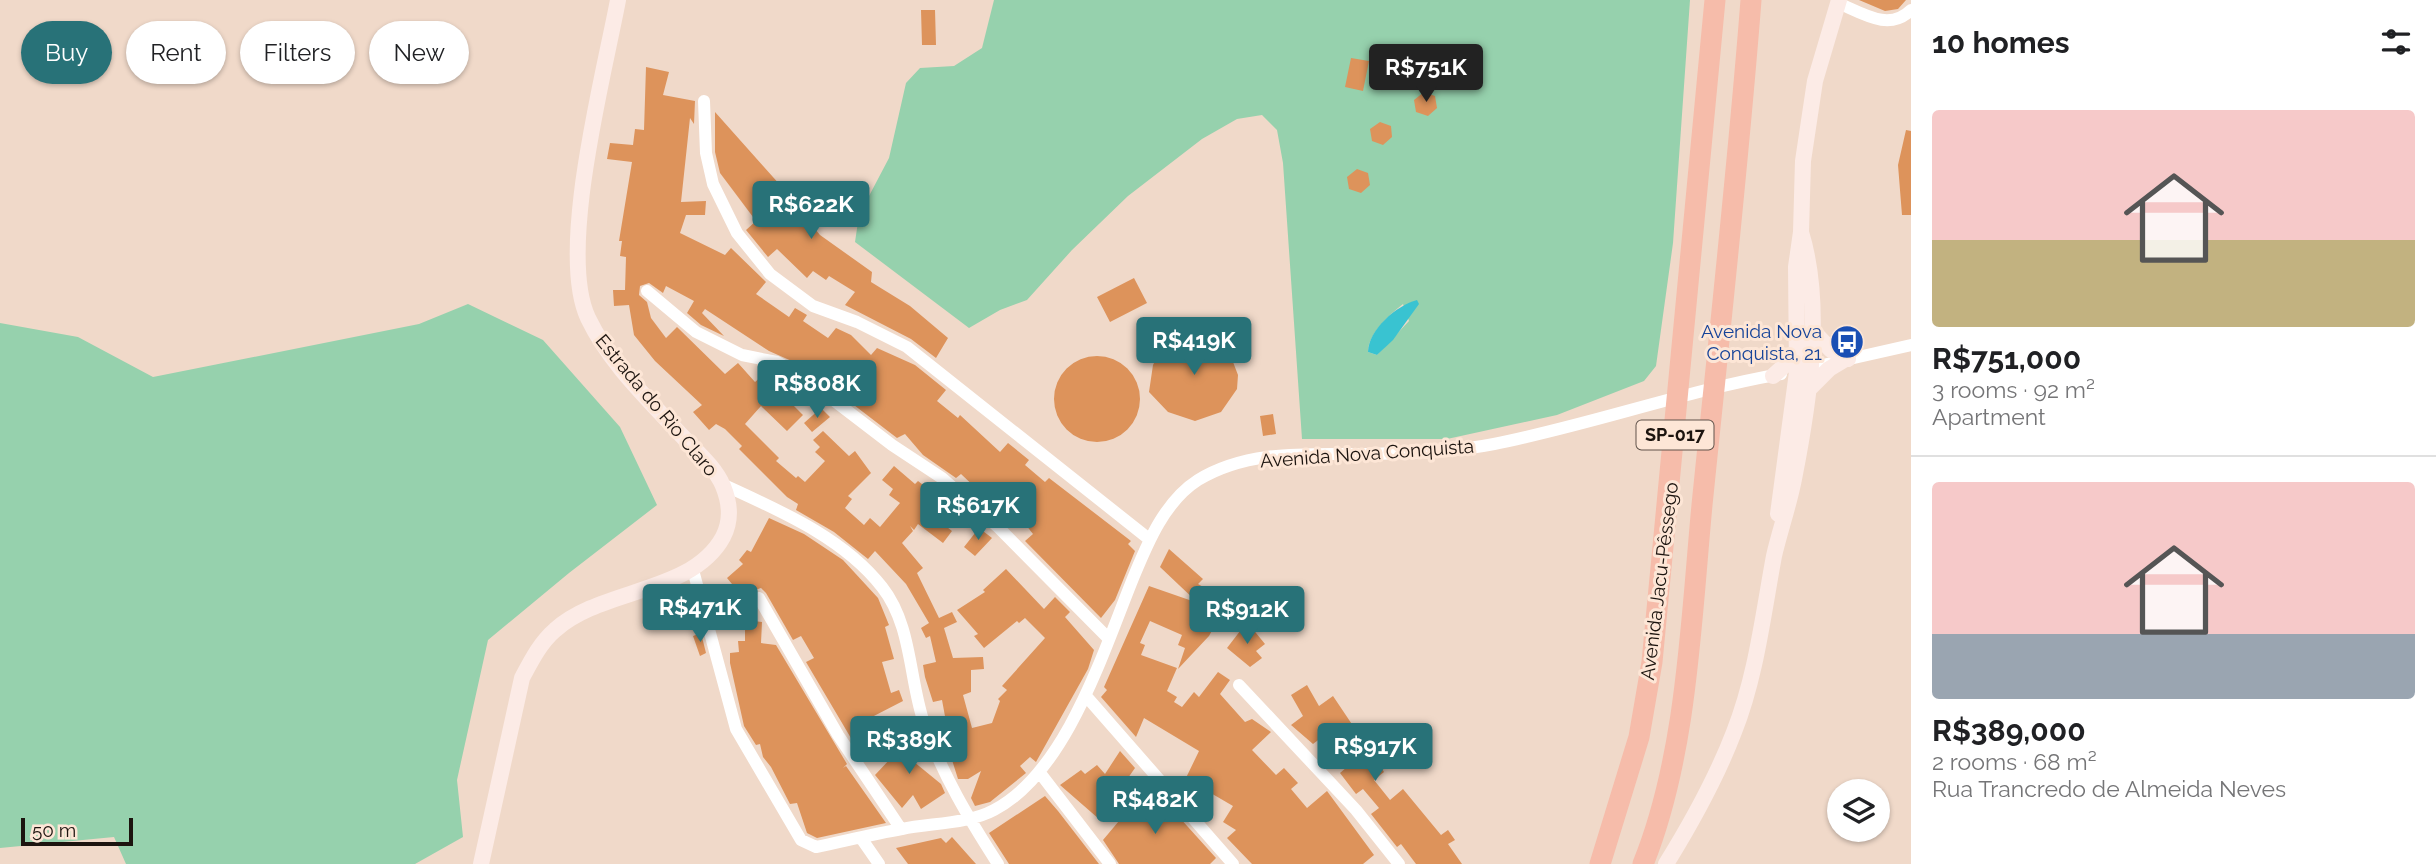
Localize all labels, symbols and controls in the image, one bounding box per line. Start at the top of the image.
chip: Buy [21,21,112,84]
chip: Rent [126,21,226,84]
chip: Filters [240,21,355,84]
chip: New [369,21,469,84]
icon: filters [2377,23,2415,61]
text: 10 homes [1932,25,2069,60]
pin: R$751K [1369,44,1483,104]
text: R$751K [1385,53,1467,80]
icon: home [2111,155,2237,281]
pin: R$622K [754,182,868,241]
text: R$622K [768,190,854,217]
pin: R$419K [1137,318,1251,377]
place label: Avenida Nova Conquista, 21 [1701,320,1822,364]
bus stop icon: Avenida Nova Conquista, 21 [1828,323,1866,361]
text: R$419K [1152,326,1236,353]
street label: Estrada do Rio Claro [591,330,723,480]
text: R$751,000 [1932,341,2081,376]
pin: R$808K [760,360,874,420]
text: R$808K [773,369,861,396]
text: 3 rooms · 92 m² [1932,376,2095,403]
text: Apartment [1932,403,2046,430]
road number: SP-017 [1636,421,1714,450]
street label: Avenida Nova Conquista [1259,435,1475,471]
street label: Avenida Jacu-Pêssego [1636,481,1682,681]
pin: R$617K [921,482,1035,542]
text: R$617K [936,491,1020,518]
icon: home [2111,527,2237,653]
pin: R$471K [643,584,757,644]
pin: R$912K [1190,586,1304,646]
text: R$471K [659,593,741,620]
text: R$912K [1205,595,1289,622]
text: R$389,000 [1932,713,2086,748]
pin: R$389K [852,716,966,776]
pin: R$917K [1318,724,1432,783]
text: R$389K [866,725,952,752]
text: R$917K [1333,732,1417,759]
text: 2 rooms · 68 m² [1932,748,2097,775]
text: Rua Trancredo de Almeida Neves [1932,775,2286,802]
pin: R$482K [1098,776,1212,836]
map controls [1827,779,1890,842]
button: layers [1827,779,1890,842]
text: R$482K [1112,785,1198,812]
scale bar [21,815,133,847]
text: 50 m [32,819,76,841]

